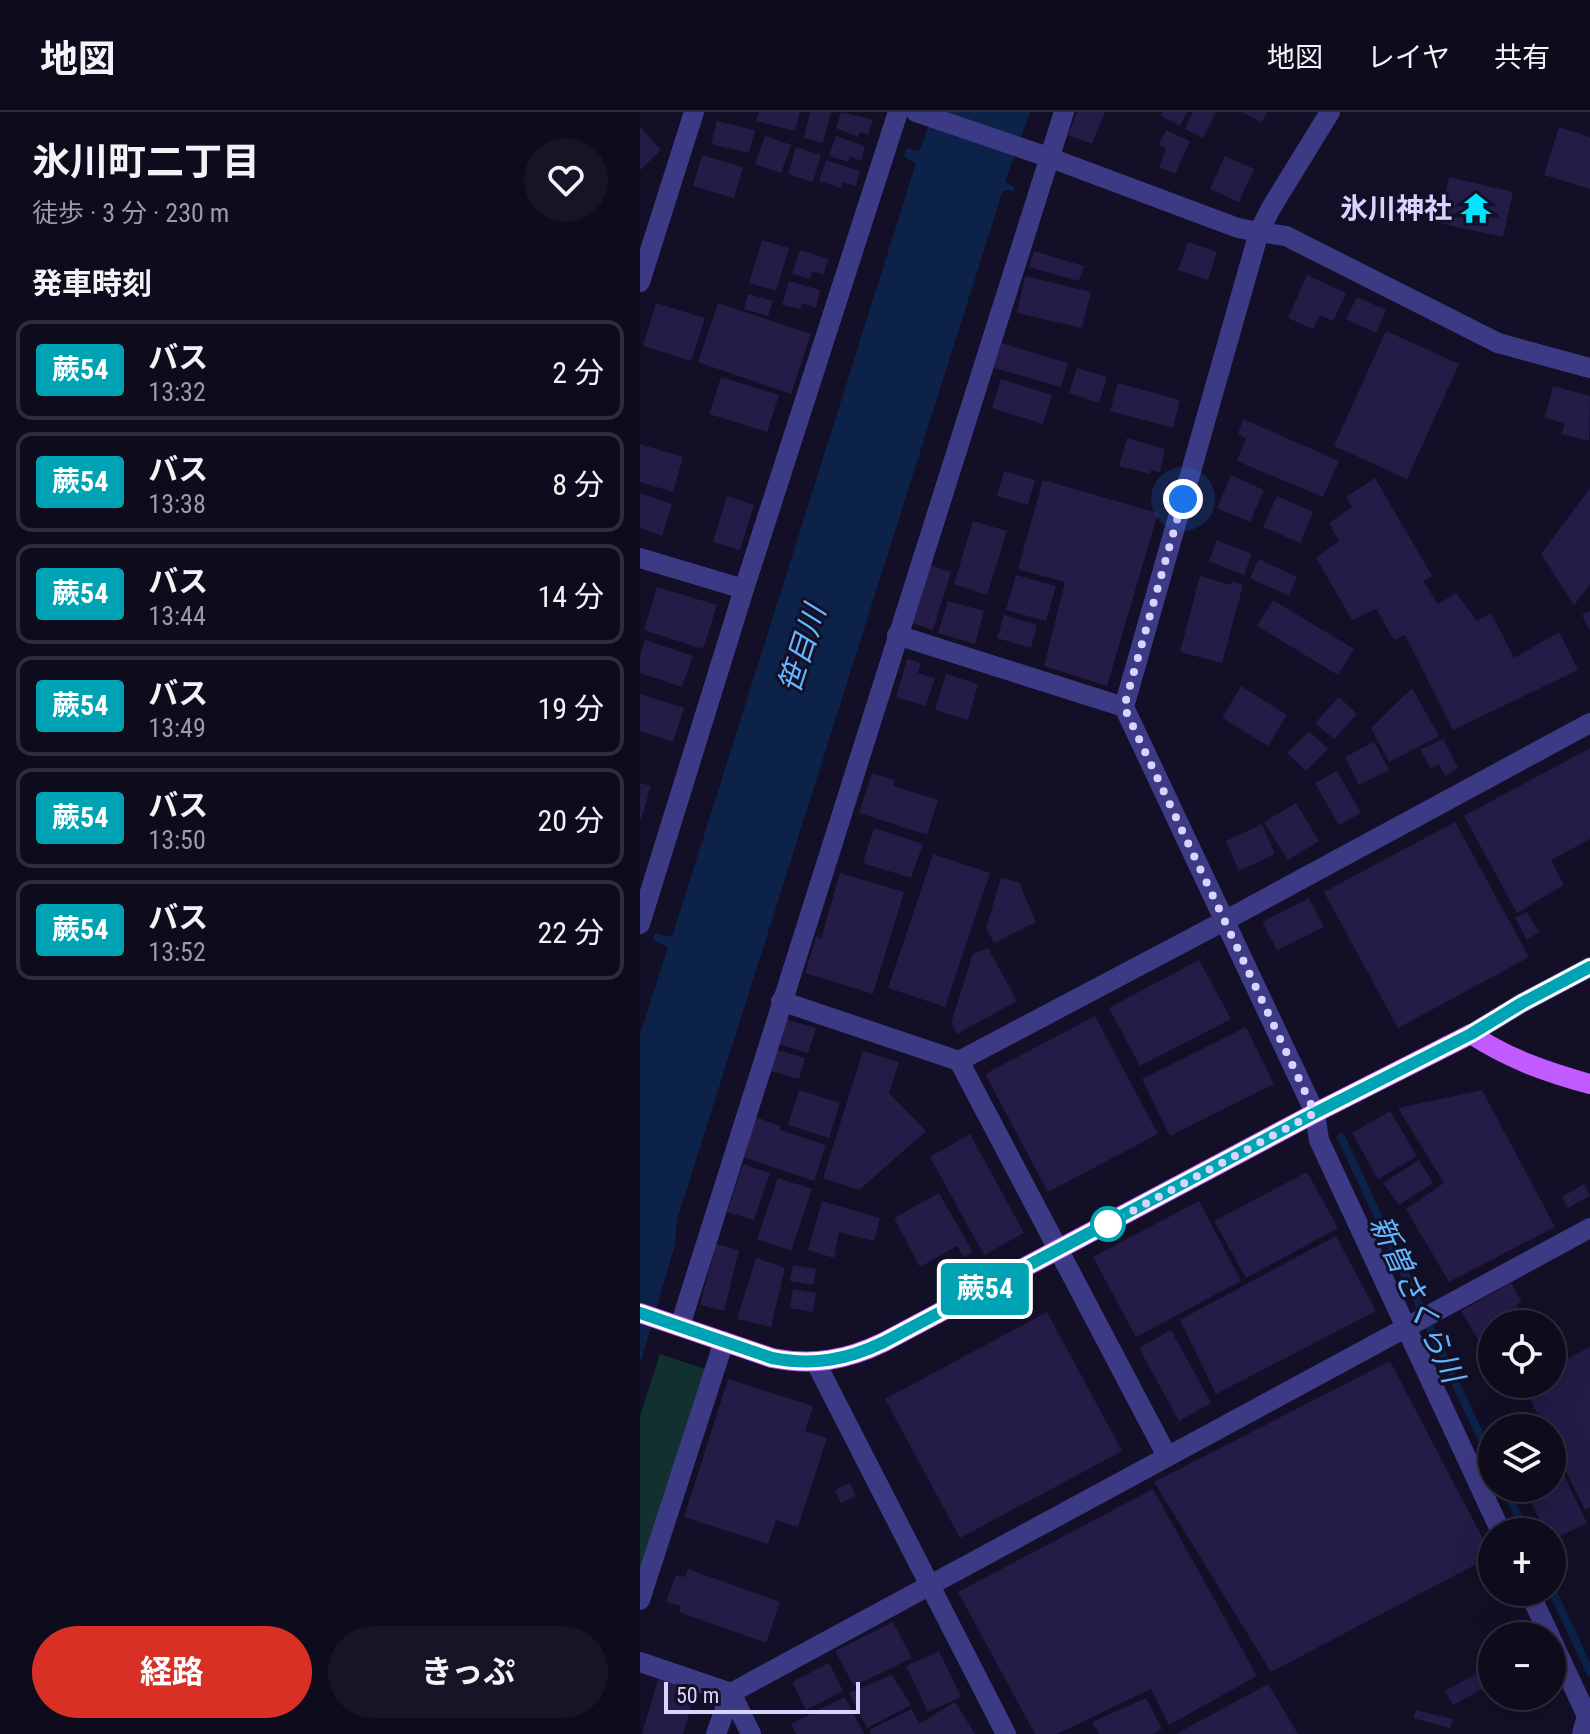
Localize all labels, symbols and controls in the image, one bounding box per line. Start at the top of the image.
text: 地図 [40,37,116,81]
text: 地図 [1267,41,1323,74]
text: レイヤ [1367,41,1450,74]
text: 共有 [1494,41,1550,74]
button: heart [524,138,608,222]
text: 氷川町二丁目 [32,140,260,184]
temple icon: 氷川神社 [1459,191,1493,225]
place label: 氷川神社 [1340,192,1452,225]
text: 徒歩 · 3 分 · 230 m [32,198,229,228]
text: 発車時刻 [32,266,152,301]
text: バス [148,340,208,375]
text: 蕨54 [52,353,108,386]
text: 2 分 [552,355,604,390]
text: 13:32 [148,377,206,407]
text: バス [148,452,208,487]
text: 蕨54 [52,465,108,498]
text: 8 分 [552,467,604,502]
your location [1163,479,1203,519]
text: 13:38 [148,489,206,519]
text: バス [148,564,208,599]
text: 蕨54 [52,577,108,610]
text: 14 分 [537,579,604,614]
water label: 笹目川 [771,598,833,697]
text: 13:44 [148,601,206,631]
text: バス [148,676,208,711]
text: 蕨54 [52,689,108,722]
text: 19 分 [537,691,604,726]
text: 13:49 [148,713,206,743]
text: バス [148,788,208,823]
text: 蕨54 [52,801,108,834]
text: 20 分 [537,803,604,838]
text: 13:50 [148,825,206,855]
text: バス [148,900,208,935]
text: 蕨54 [52,913,108,946]
text: 22 分 [537,915,604,950]
text: 13:52 [148,937,206,967]
unlabelled marker [1091,1207,1125,1241]
water label: 新曽さくら川 [1363,1210,1472,1391]
line badge: 蕨54 [939,1263,1031,1315]
text: 蕨54 [957,1272,1013,1305]
map controls [1478,1310,1566,1710]
button: locate [1478,1310,1566,1398]
button: layers [1478,1414,1566,1502]
button: + [1478,1518,1566,1606]
button: − [1478,1622,1566,1710]
button: 経路 [32,1626,312,1718]
button: きっぷ [328,1626,608,1718]
scale bar [664,1678,860,1714]
text: 50 m [676,1683,719,1708]

